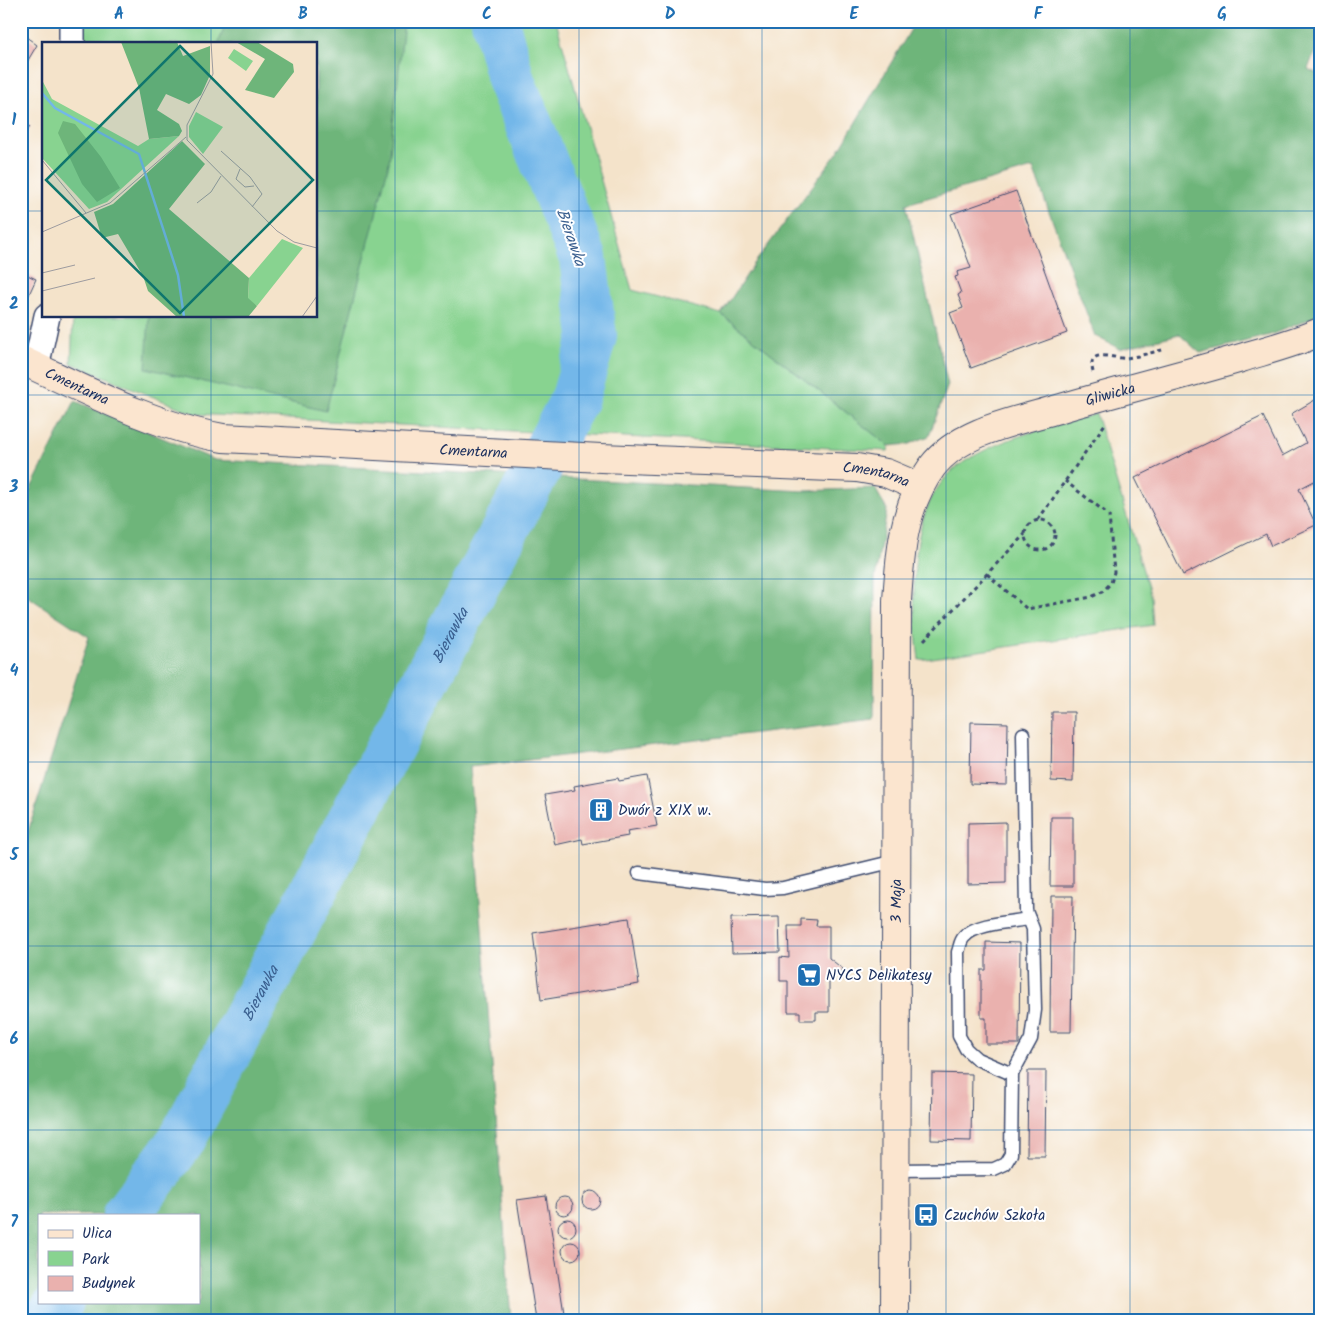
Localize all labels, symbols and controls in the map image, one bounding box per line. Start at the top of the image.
text: A [114,2,124,27]
text: B [298,2,308,27]
text: C [482,2,492,27]
text: D [665,2,676,27]
text: E [850,2,860,27]
text: F [1034,2,1044,27]
text: G [1217,2,1227,27]
inset map [42,42,318,318]
text: 1 [12,108,17,133]
water label: Bierawka [549,205,593,271]
text: 2 [9,292,19,317]
street label: Cmentarna [40,362,113,413]
street label: Gliwicka [1083,377,1138,413]
street label: Cmentarna [438,438,508,466]
street label: Cmentarna [842,456,913,495]
text: 3 [9,475,19,500]
water label: Bierawka [426,602,476,668]
text: 4 [10,659,19,684]
building icon: Dwór z XIX w. [588,797,614,823]
place label: Dwór z XIX w. [618,799,711,823]
text: 5 [9,843,20,868]
street label: 3 Maja [885,879,909,923]
water label: Bierawka [236,960,287,1026]
supermarket icon: NYCS Delikatesy [796,962,822,988]
place label: NYCS Delikatesy [826,964,932,988]
text: 6 [10,1027,19,1052]
bus stop icon: Czuchów Szkoła [913,1202,939,1228]
place label: Czuchów Szkoła [944,1204,1045,1228]
text: 7 [10,1210,18,1235]
legend [38,1214,200,1304]
text: Ulica [82,1222,112,1246]
text: Park [82,1248,110,1272]
text: Budynek [82,1272,136,1296]

